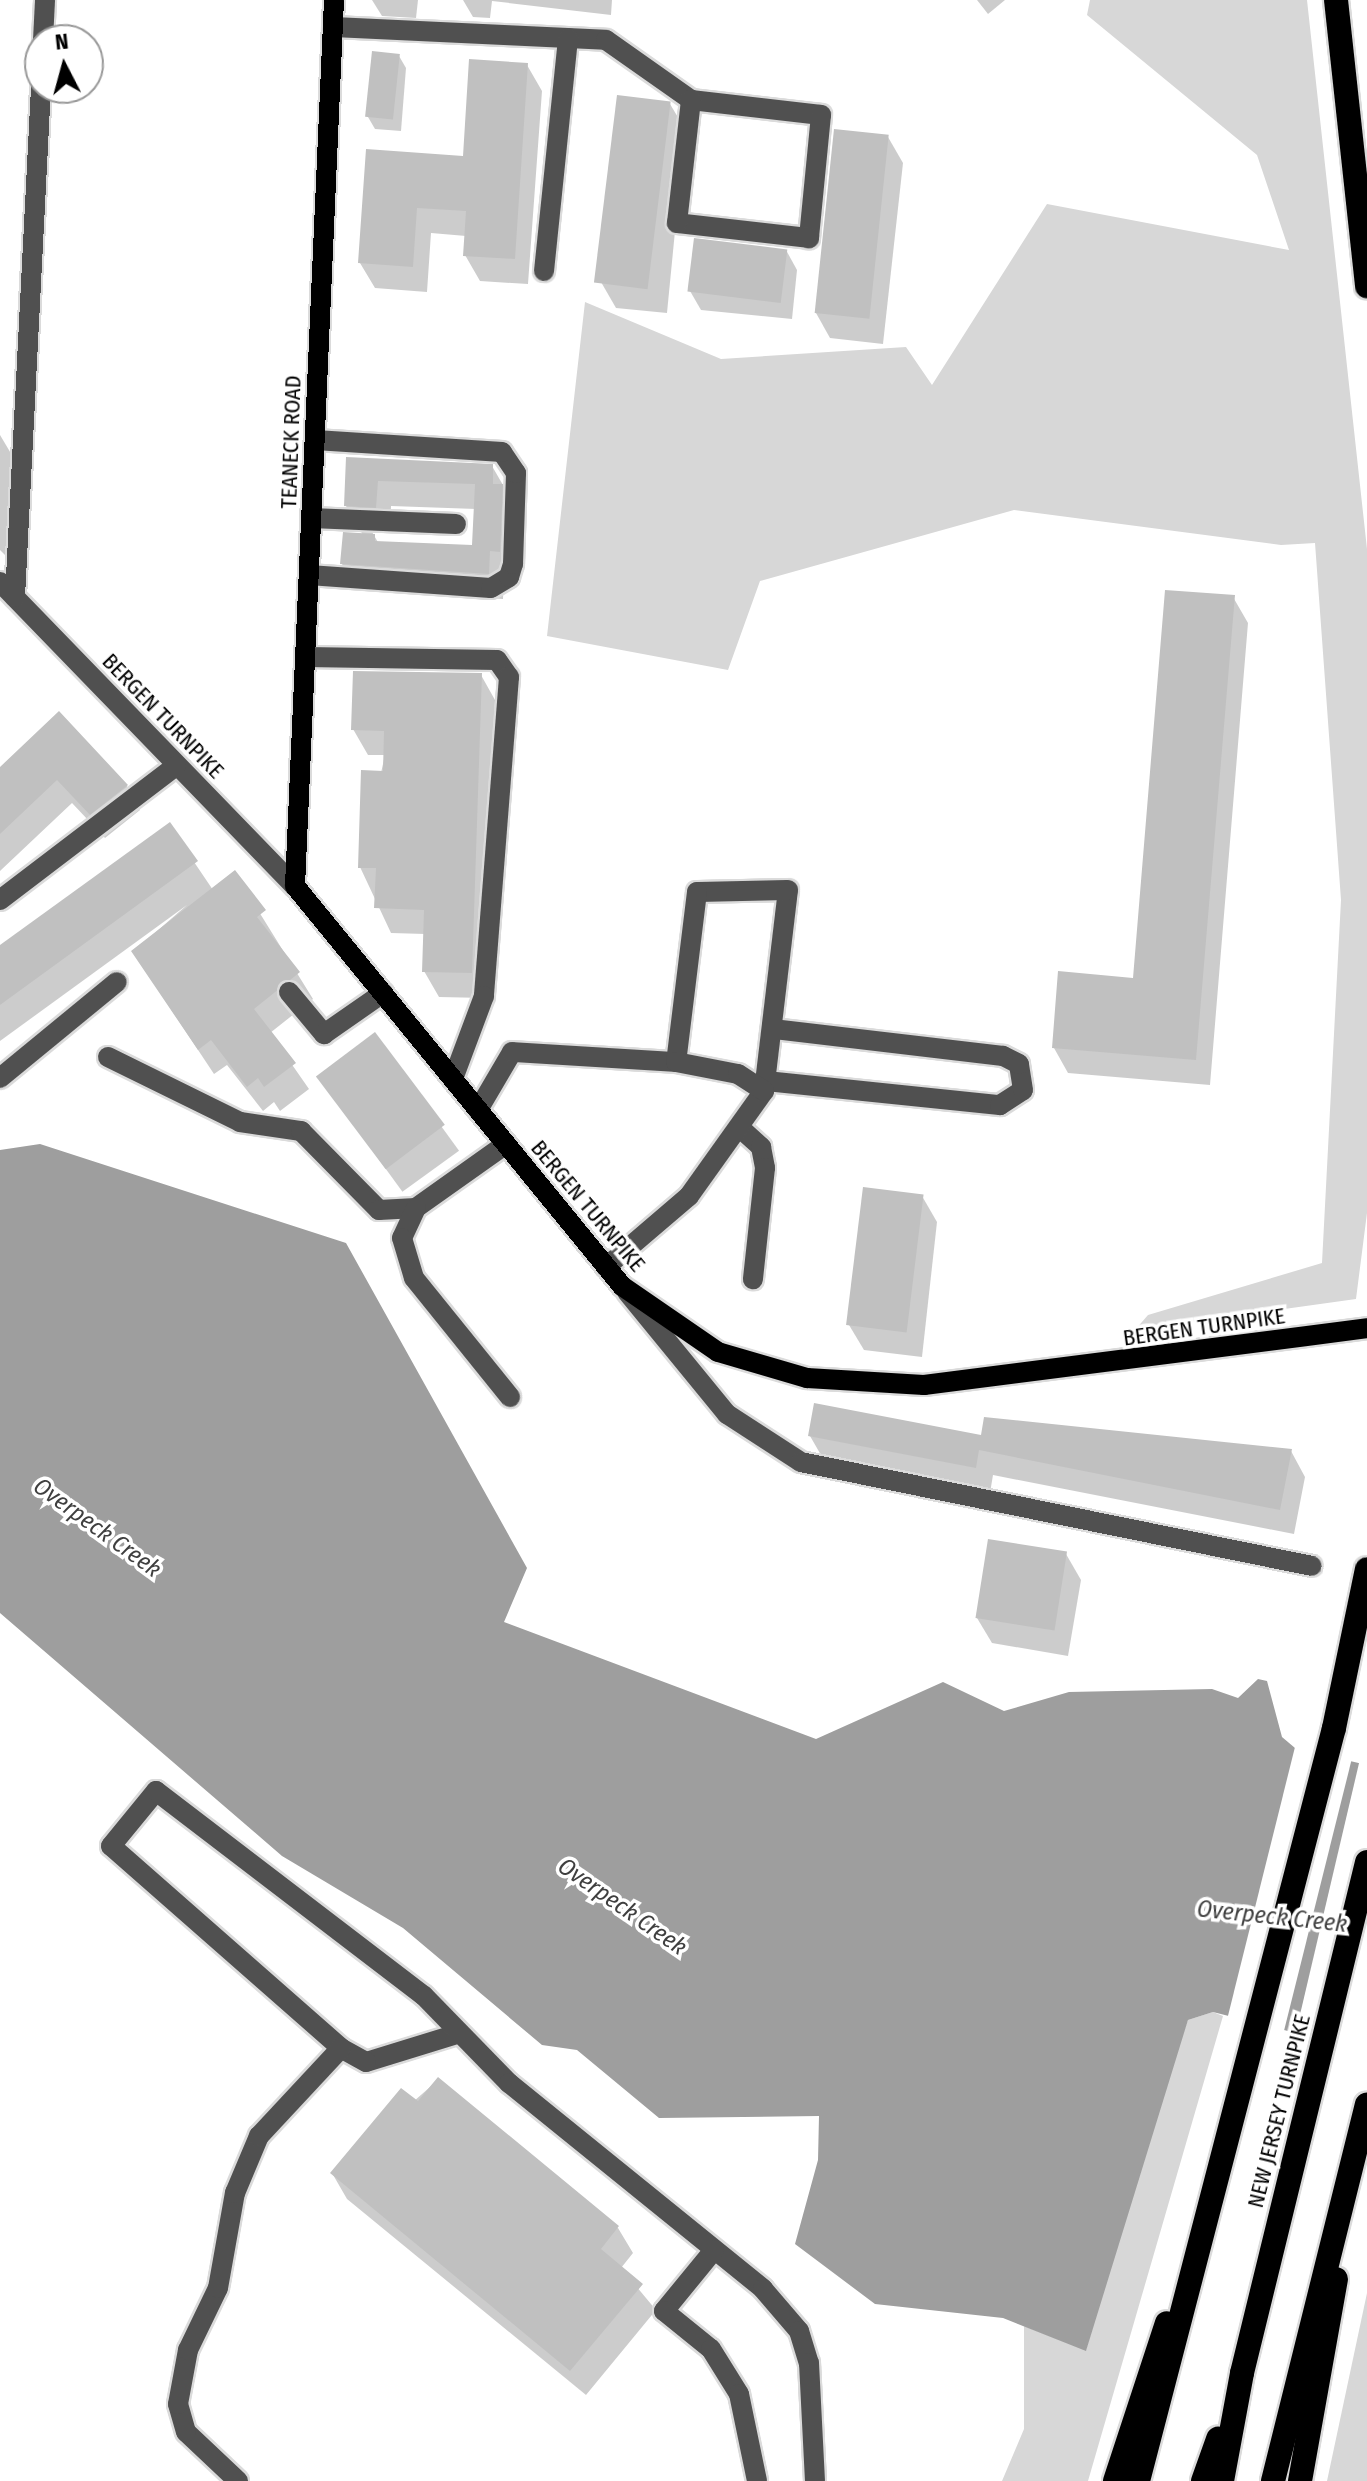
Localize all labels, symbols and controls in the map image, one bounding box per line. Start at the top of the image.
north arrow [24,24,104,104]
text: N [54,28,70,56]
street label: TEANECK ROAD [275,375,307,509]
street label: BERGEN TURNPIKE [97,648,229,784]
street label: BERGEN TURNPIKE [525,1135,651,1277]
street label: BERGEN TURNPIKE [1121,1303,1287,1351]
water label: Overpeck Creek [28,1472,166,1584]
water label: Overpeck Creek [552,1852,692,1962]
water label: Overpeck Creek [1196,1895,1348,1939]
street label: NEW JERSEY TURNPIKE [1242,2012,1316,2210]

